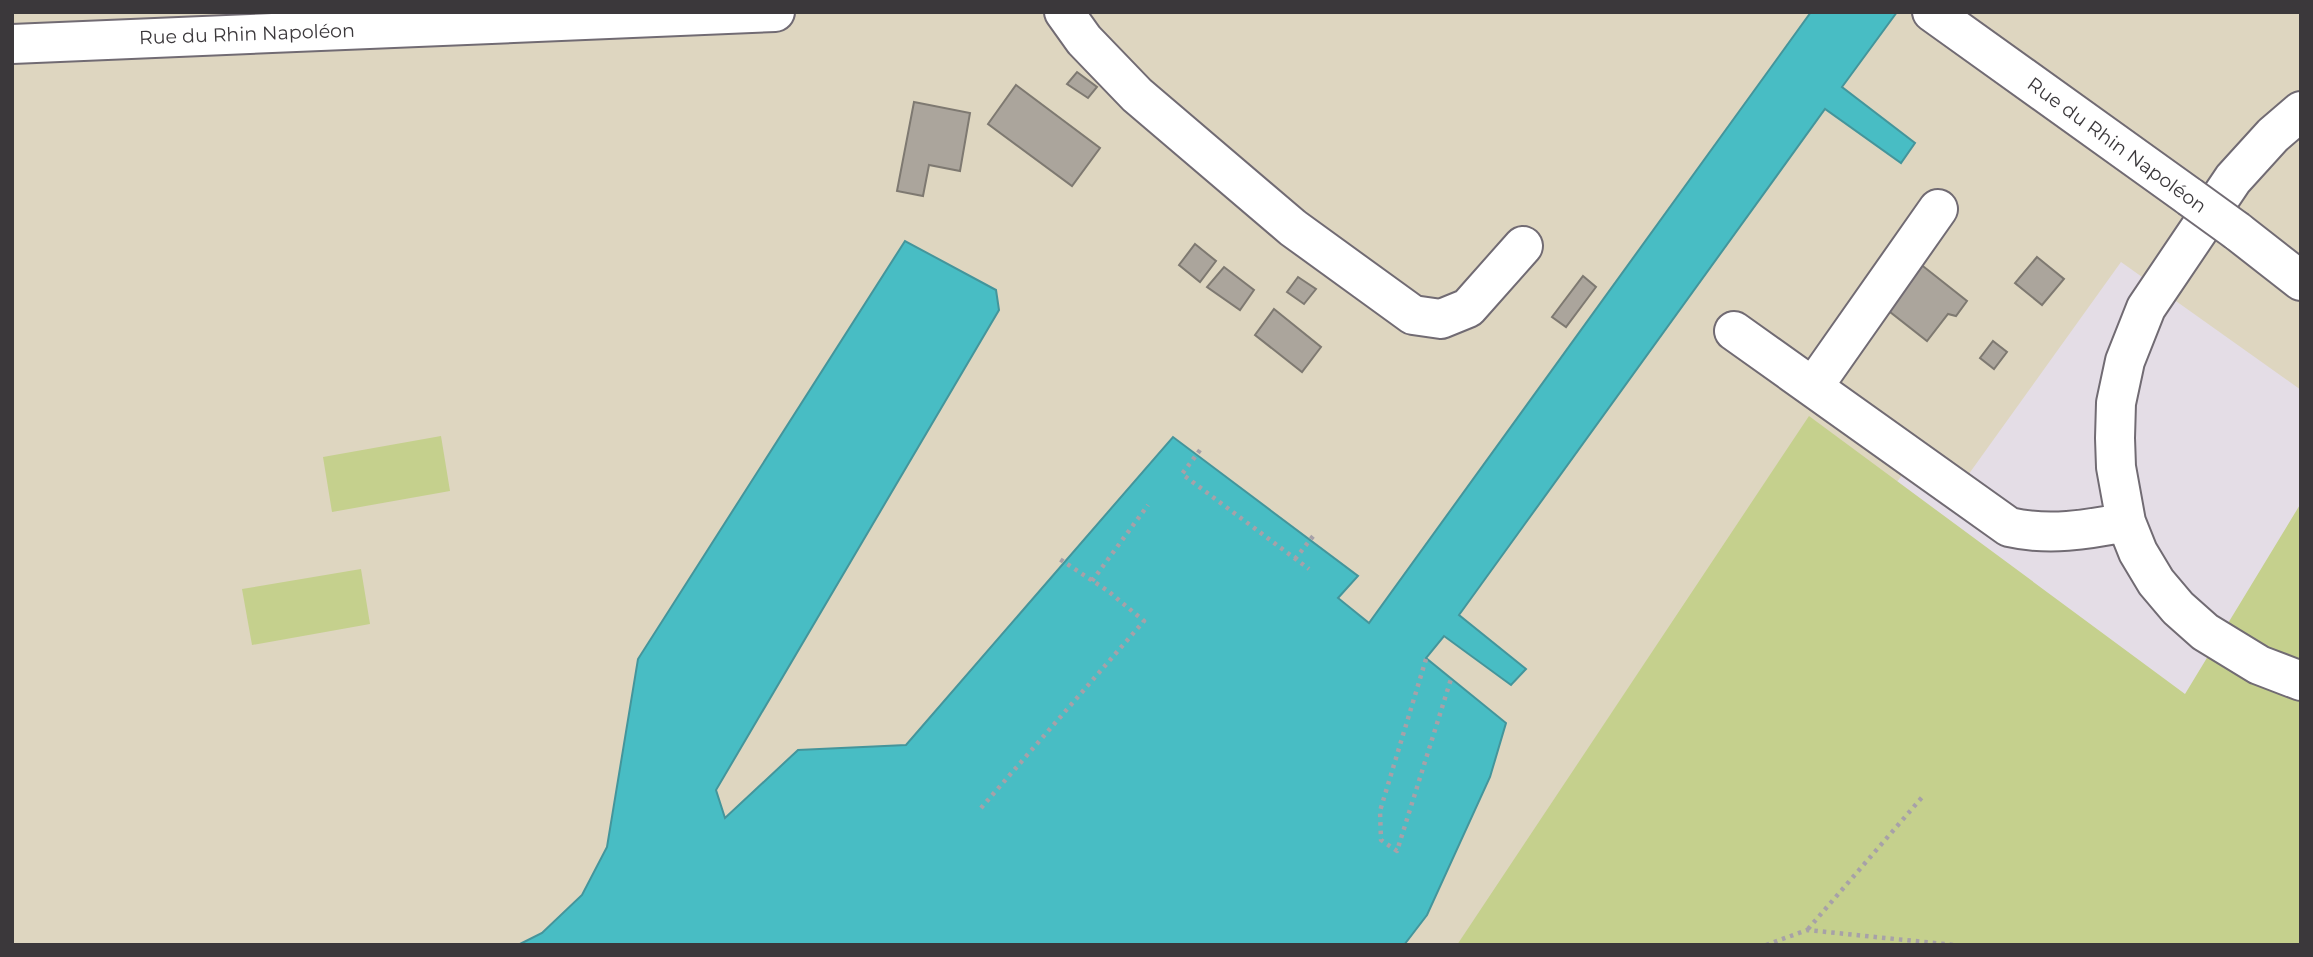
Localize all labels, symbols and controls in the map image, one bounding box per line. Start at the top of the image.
street label: Rue du Rhin Napoléon [139,19,355,49]
street label: Rue du Rhin Napoléon [2023,72,2211,218]

